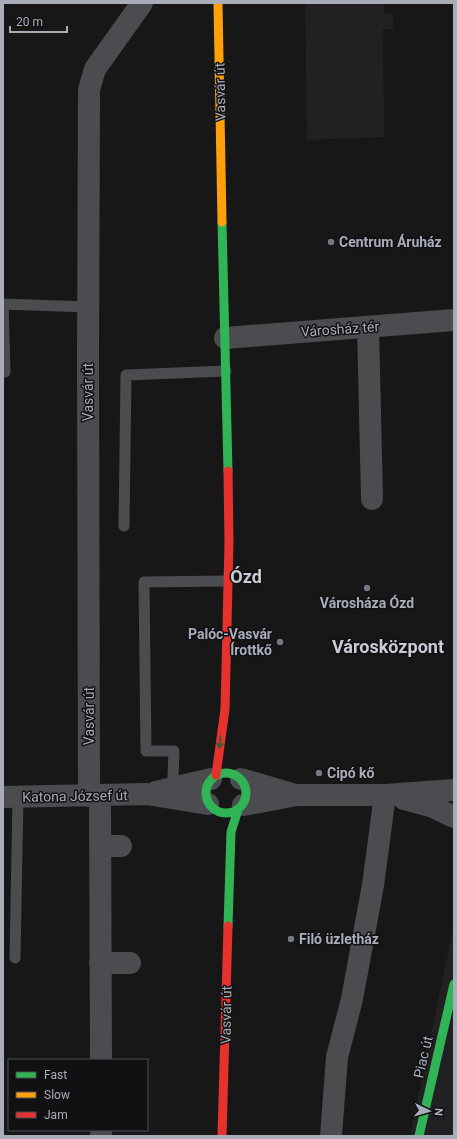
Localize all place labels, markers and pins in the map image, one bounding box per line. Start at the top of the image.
place label: Centrum Áruház [339,233,442,250]
marker: Centrum Áruház [326,237,336,247]
marker: Városháza Ózd [362,583,372,593]
place label: Városháza Ózd [320,594,414,611]
place label: Palóc-Vasvár Írottkő [188,626,272,658]
marker: Palóc-Vasvár Írottkő [275,637,285,647]
place label: Cipó kő [327,765,375,781]
marker: Cipó kő [314,768,324,778]
place label: Filó üzletház [299,931,379,947]
marker: Filó üzletház [286,934,296,944]

